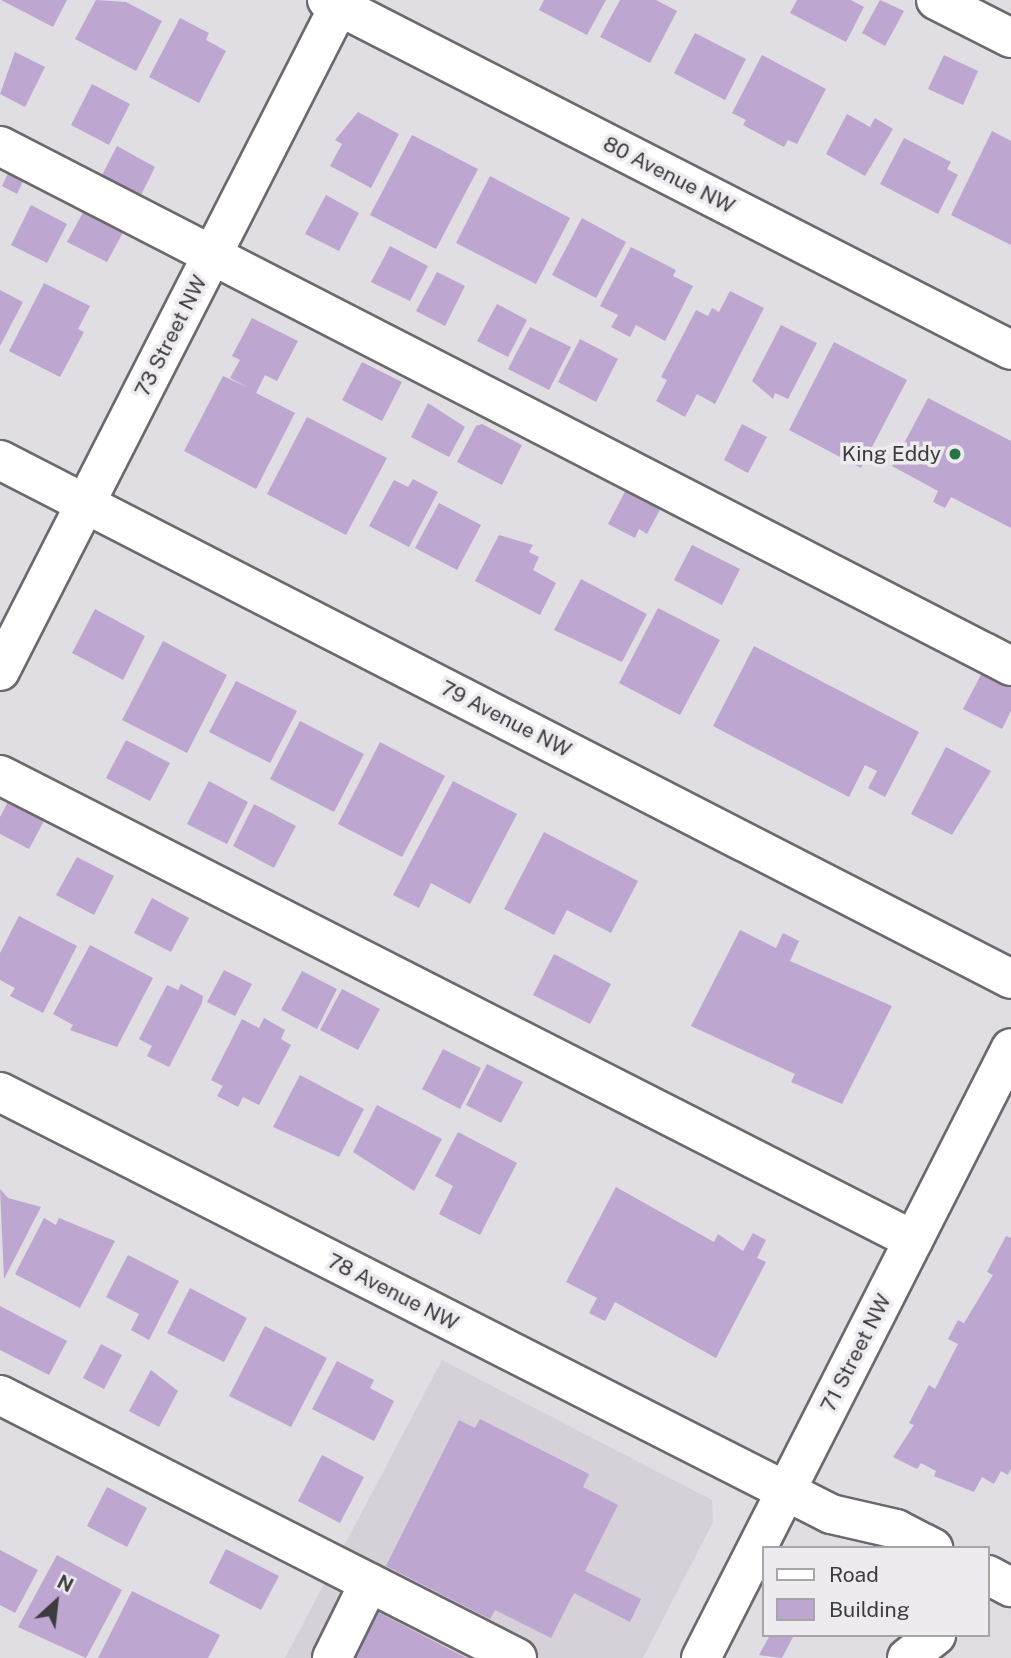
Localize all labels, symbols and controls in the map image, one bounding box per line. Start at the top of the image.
street label: 80 Avenue NW [599,131,739,219]
street label: 73 Street NW [130,271,212,401]
place label: King Eddy [842,441,941,467]
marker: King Eddy [947,446,963,462]
street label: 79 Avenue NW [436,675,576,763]
street label: 78 Avenue NW [323,1248,463,1336]
street label: 71 Street NW [815,1290,897,1416]
legend [762,1546,990,1637]
text: Road [829,1562,879,1587]
north arrow [21,1567,91,1637]
text: N [54,1570,77,1596]
text: Building [829,1597,910,1622]

